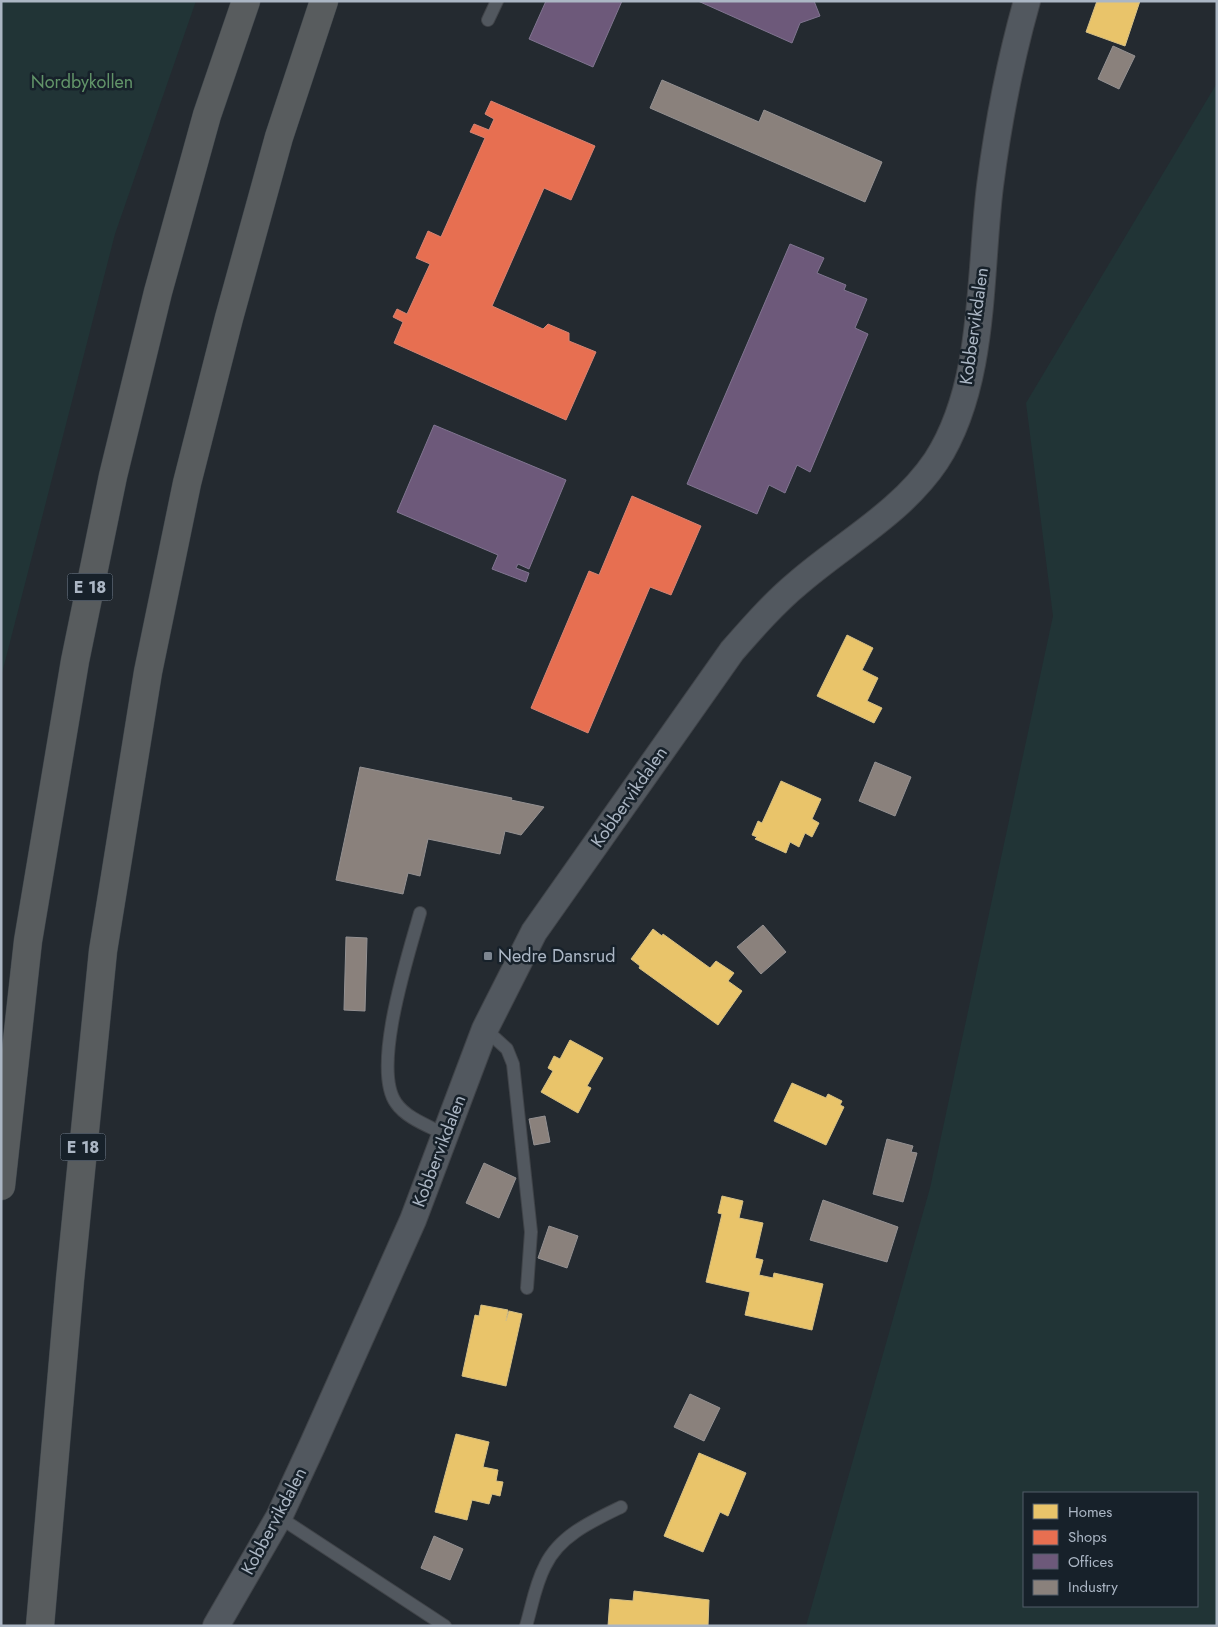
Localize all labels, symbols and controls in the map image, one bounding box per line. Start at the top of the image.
park label: Nordbykollen [31,69,133,95]
street label: Kobbervikdalen [953,266,995,386]
road number: E 18 [68,574,112,600]
street label: Kobbervikdalen [584,741,674,853]
place label: Nedre Dansrud [498,943,616,969]
marker: Nedre Dansrud [482,950,494,962]
street label: Kobbervikdalen [406,1091,472,1211]
road number: E 18 [61,1134,106,1160]
street label: Kobbervikdalen [235,1463,313,1579]
legend [1023,1492,1198,1607]
text: Homes [1068,1501,1112,1523]
text: Shops [1068,1526,1107,1548]
text: Offices [1068,1551,1113,1573]
text: Industry [1068,1576,1118,1598]

